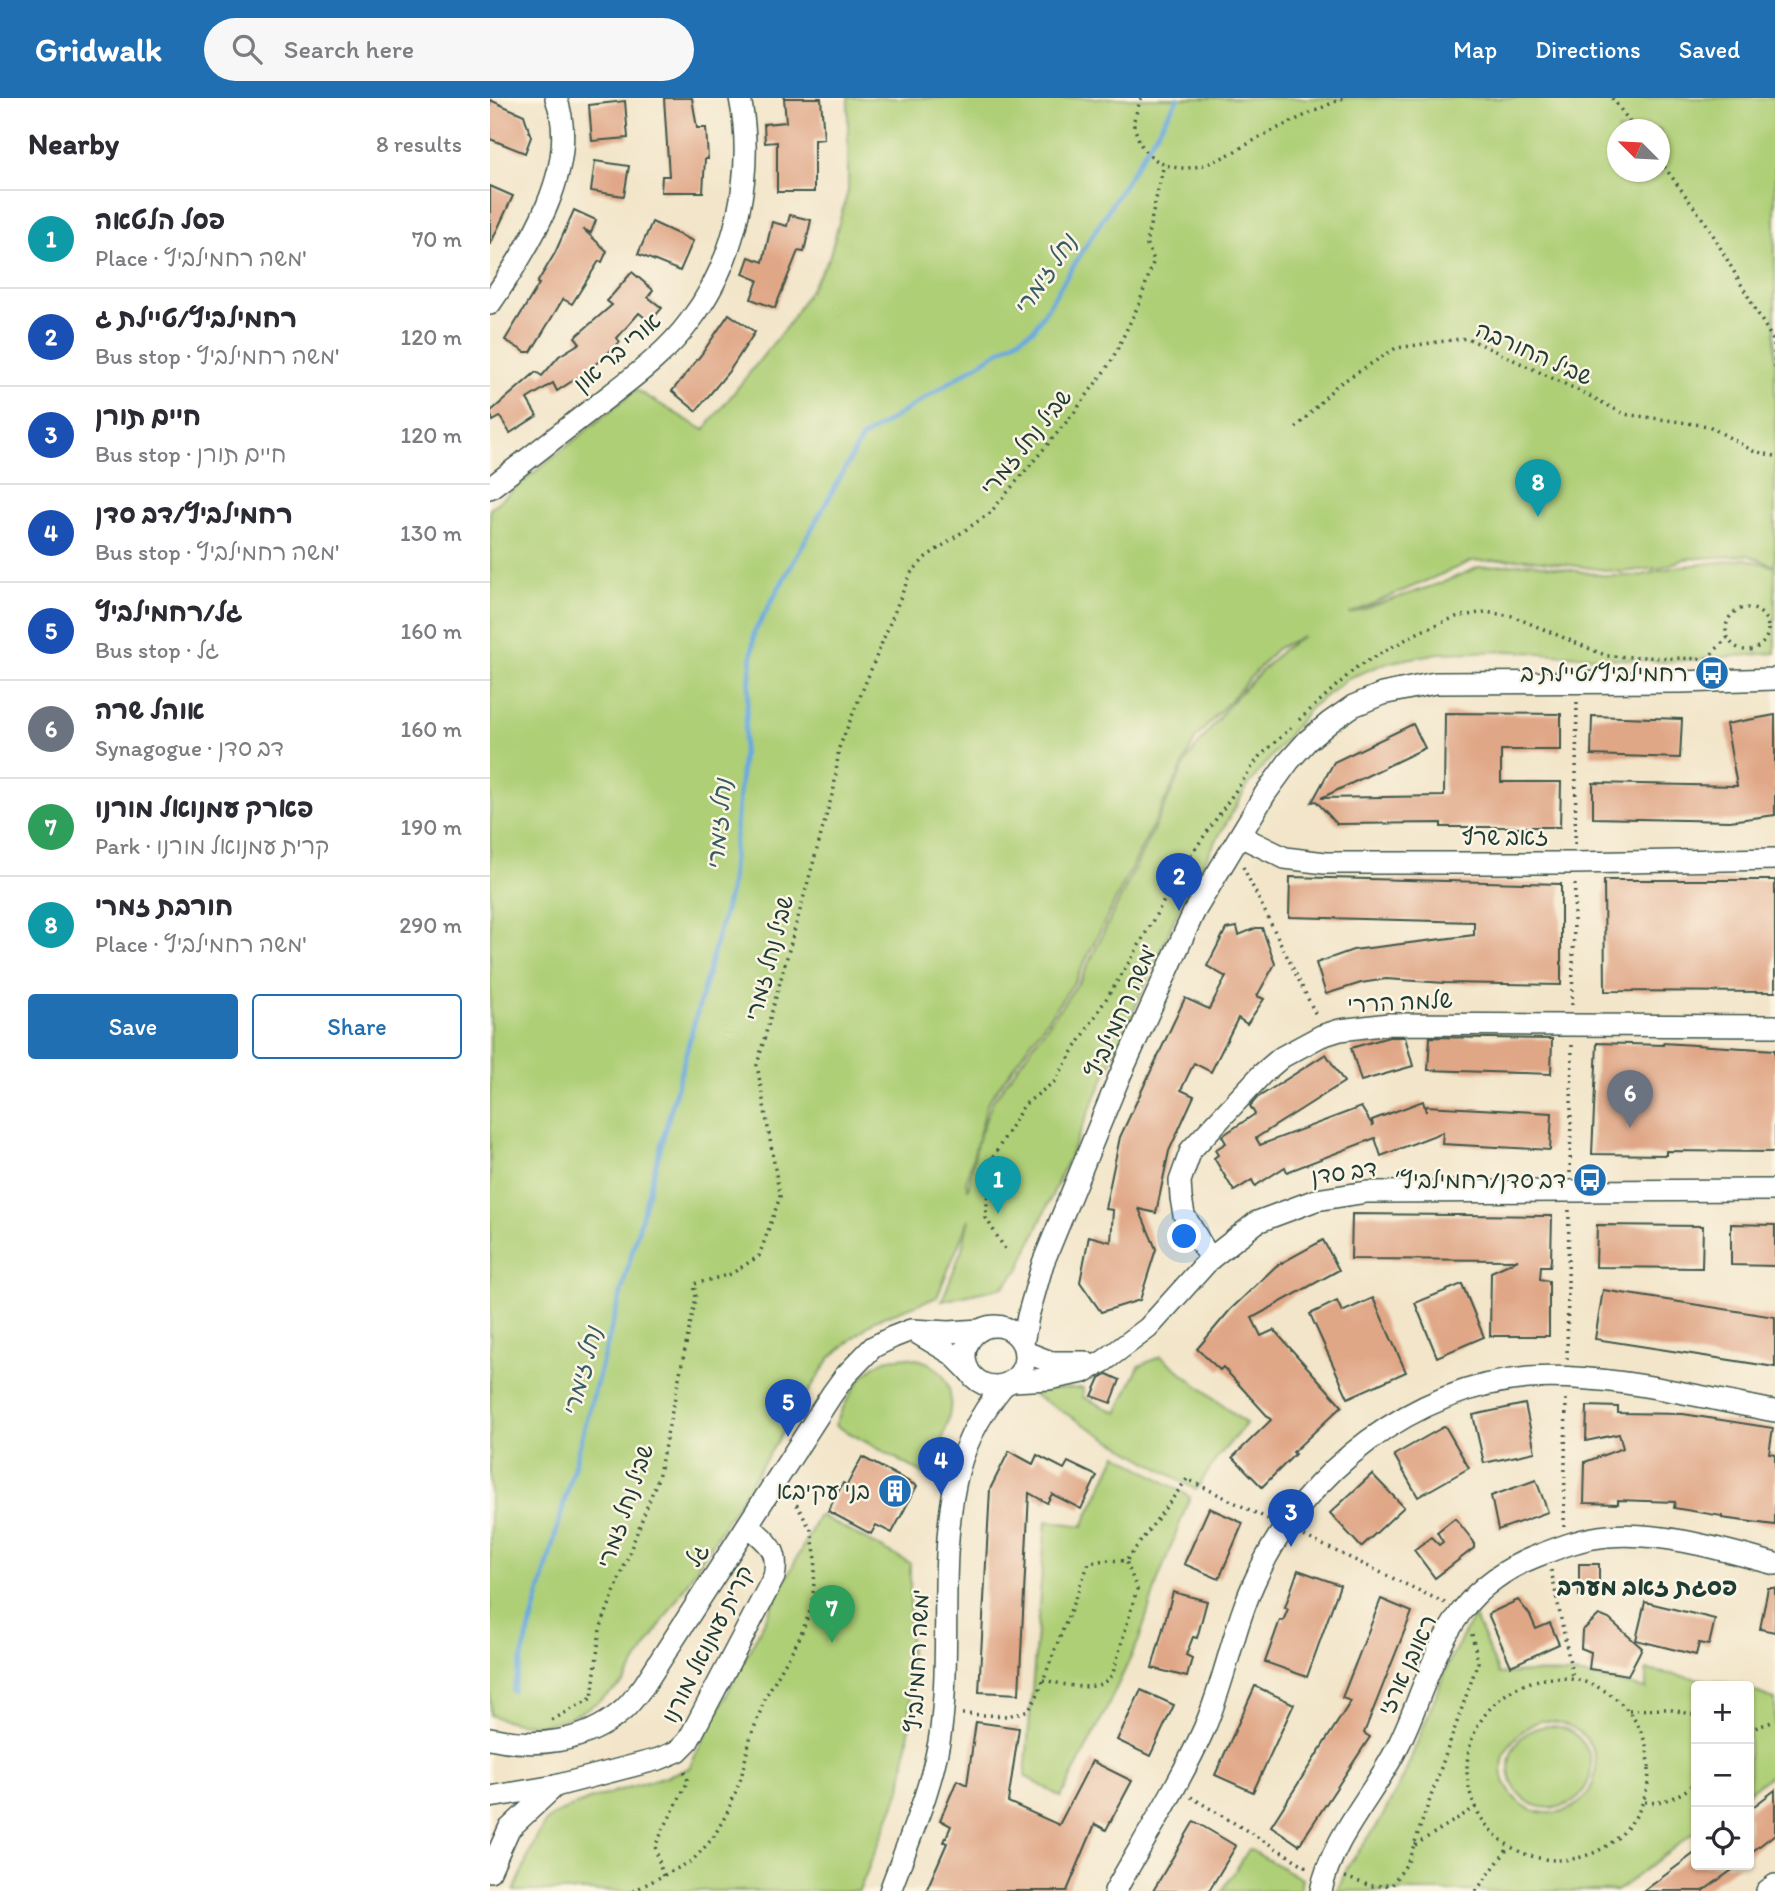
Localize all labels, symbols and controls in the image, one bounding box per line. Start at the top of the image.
search box [204,18,694,81]
text: Gridwalk [35,30,162,69]
icon: search [228,30,266,68]
text: Search here [284,33,414,65]
text: Map [1453,35,1497,64]
text: Directions [1535,35,1641,64]
text: Saved [1679,35,1740,64]
north arrow [1607,119,1670,182]
text: Nearby [28,125,119,162]
text: 8 results [376,130,462,158]
text: פסל הלטאה [95,204,225,236]
text: 1 [46,225,56,253]
text: 70 m [412,225,462,253]
water label: נחל זימרי [1007,227,1083,321]
text: Place · משה רחמילביץ' [95,244,307,272]
text: רחמילביץ/טיילת ג [95,302,297,334]
street label: אורי בר און [568,306,667,398]
street label: שביל החורבה [1471,315,1597,391]
text: 2 [45,323,57,351]
text: 120 m [401,323,462,351]
text: Bus stop · משה רחמילביץ' [95,342,339,370]
street label: שביל נחל זמרי [974,383,1078,501]
text: חיים תורן [95,400,201,432]
text: 3 [45,421,57,449]
text: 120 m [401,421,462,449]
text: Bus stop · חיים תורן [95,440,287,468]
pin: 8 [1515,459,1561,517]
text: רחמילביץ/דב סדן [95,498,293,530]
text: 4 [44,519,58,547]
text: 130 m [400,519,462,547]
text: Bus stop · משה רחמילביץ' [95,538,339,566]
text: גל/רחמילביץ [95,596,243,628]
text: 5 [45,617,57,645]
text: 160 m [400,617,462,645]
text: Bus stop · גל [95,636,219,664]
bus stop icon: רחמילביץ/טיילת ב [1693,654,1731,692]
place label: רחמילביץ/טיילת ב [1521,659,1688,687]
text: אוהל שרה [95,694,205,726]
text: 6 [45,715,57,743]
text: 160 m [400,715,462,743]
text: Synagogue · דב סדן [95,734,284,762]
water label: נחל זימרי [700,776,737,872]
text: פארק עמנואל מורנו [95,792,314,824]
text: 7 [45,813,57,841]
text: 190 m [401,813,462,841]
street label: זאב שרף [1461,823,1549,851]
text: Park · קרית עמנואל מורנו [95,832,330,860]
pin: 2 [1156,853,1202,911]
text: חורבת זמרי [95,890,233,922]
street label: שביל נחל זמרי [739,892,799,1024]
text: 8 [45,911,57,939]
text: 290 m [399,911,462,939]
text: Place · משה רחמילביץ' [95,930,307,958]
street label: משה רחמילביץ' [1079,940,1163,1082]
street label: שלמה הררי [1347,985,1453,1019]
button: Save [28,994,238,1059]
button: Share [252,994,462,1059]
pin: 6 [1607,1070,1653,1128]
street label: דב סדן [1309,1154,1379,1191]
pin: 1 [975,1156,1021,1214]
bus stop icon: דב סדן/רחמילביץ׳ [1571,1161,1609,1199]
place label: דב סדן/רחמילביץ׳ [1395,1166,1566,1195]
your location [1167,1219,1201,1253]
water label: נחל זימרי [556,1322,608,1420]
pin: 5 [765,1379,811,1437]
pin: 4 [918,1437,964,1495]
street label: שביל נחל זמרי [591,1440,659,1572]
building icon: בני עקיבא [876,1472,914,1510]
place label: בני עקיבא [777,1477,870,1506]
pin: 3 [1268,1489,1314,1547]
street label: גל [679,1538,715,1572]
street label: קרית עמנואל מורנו [655,1560,759,1728]
district label: פסגת זאב מערב [1557,1572,1737,1601]
pin: 7 [809,1585,855,1643]
street label: משה רחמילביץ' [899,1589,935,1733]
street label: ראובן ארזי [1372,1610,1442,1720]
map controls [1691,1681,1754,1870]
button: + [1691,1681,1754,1744]
button: − [1691,1744,1754,1807]
button: locate [1691,1807,1754,1870]

